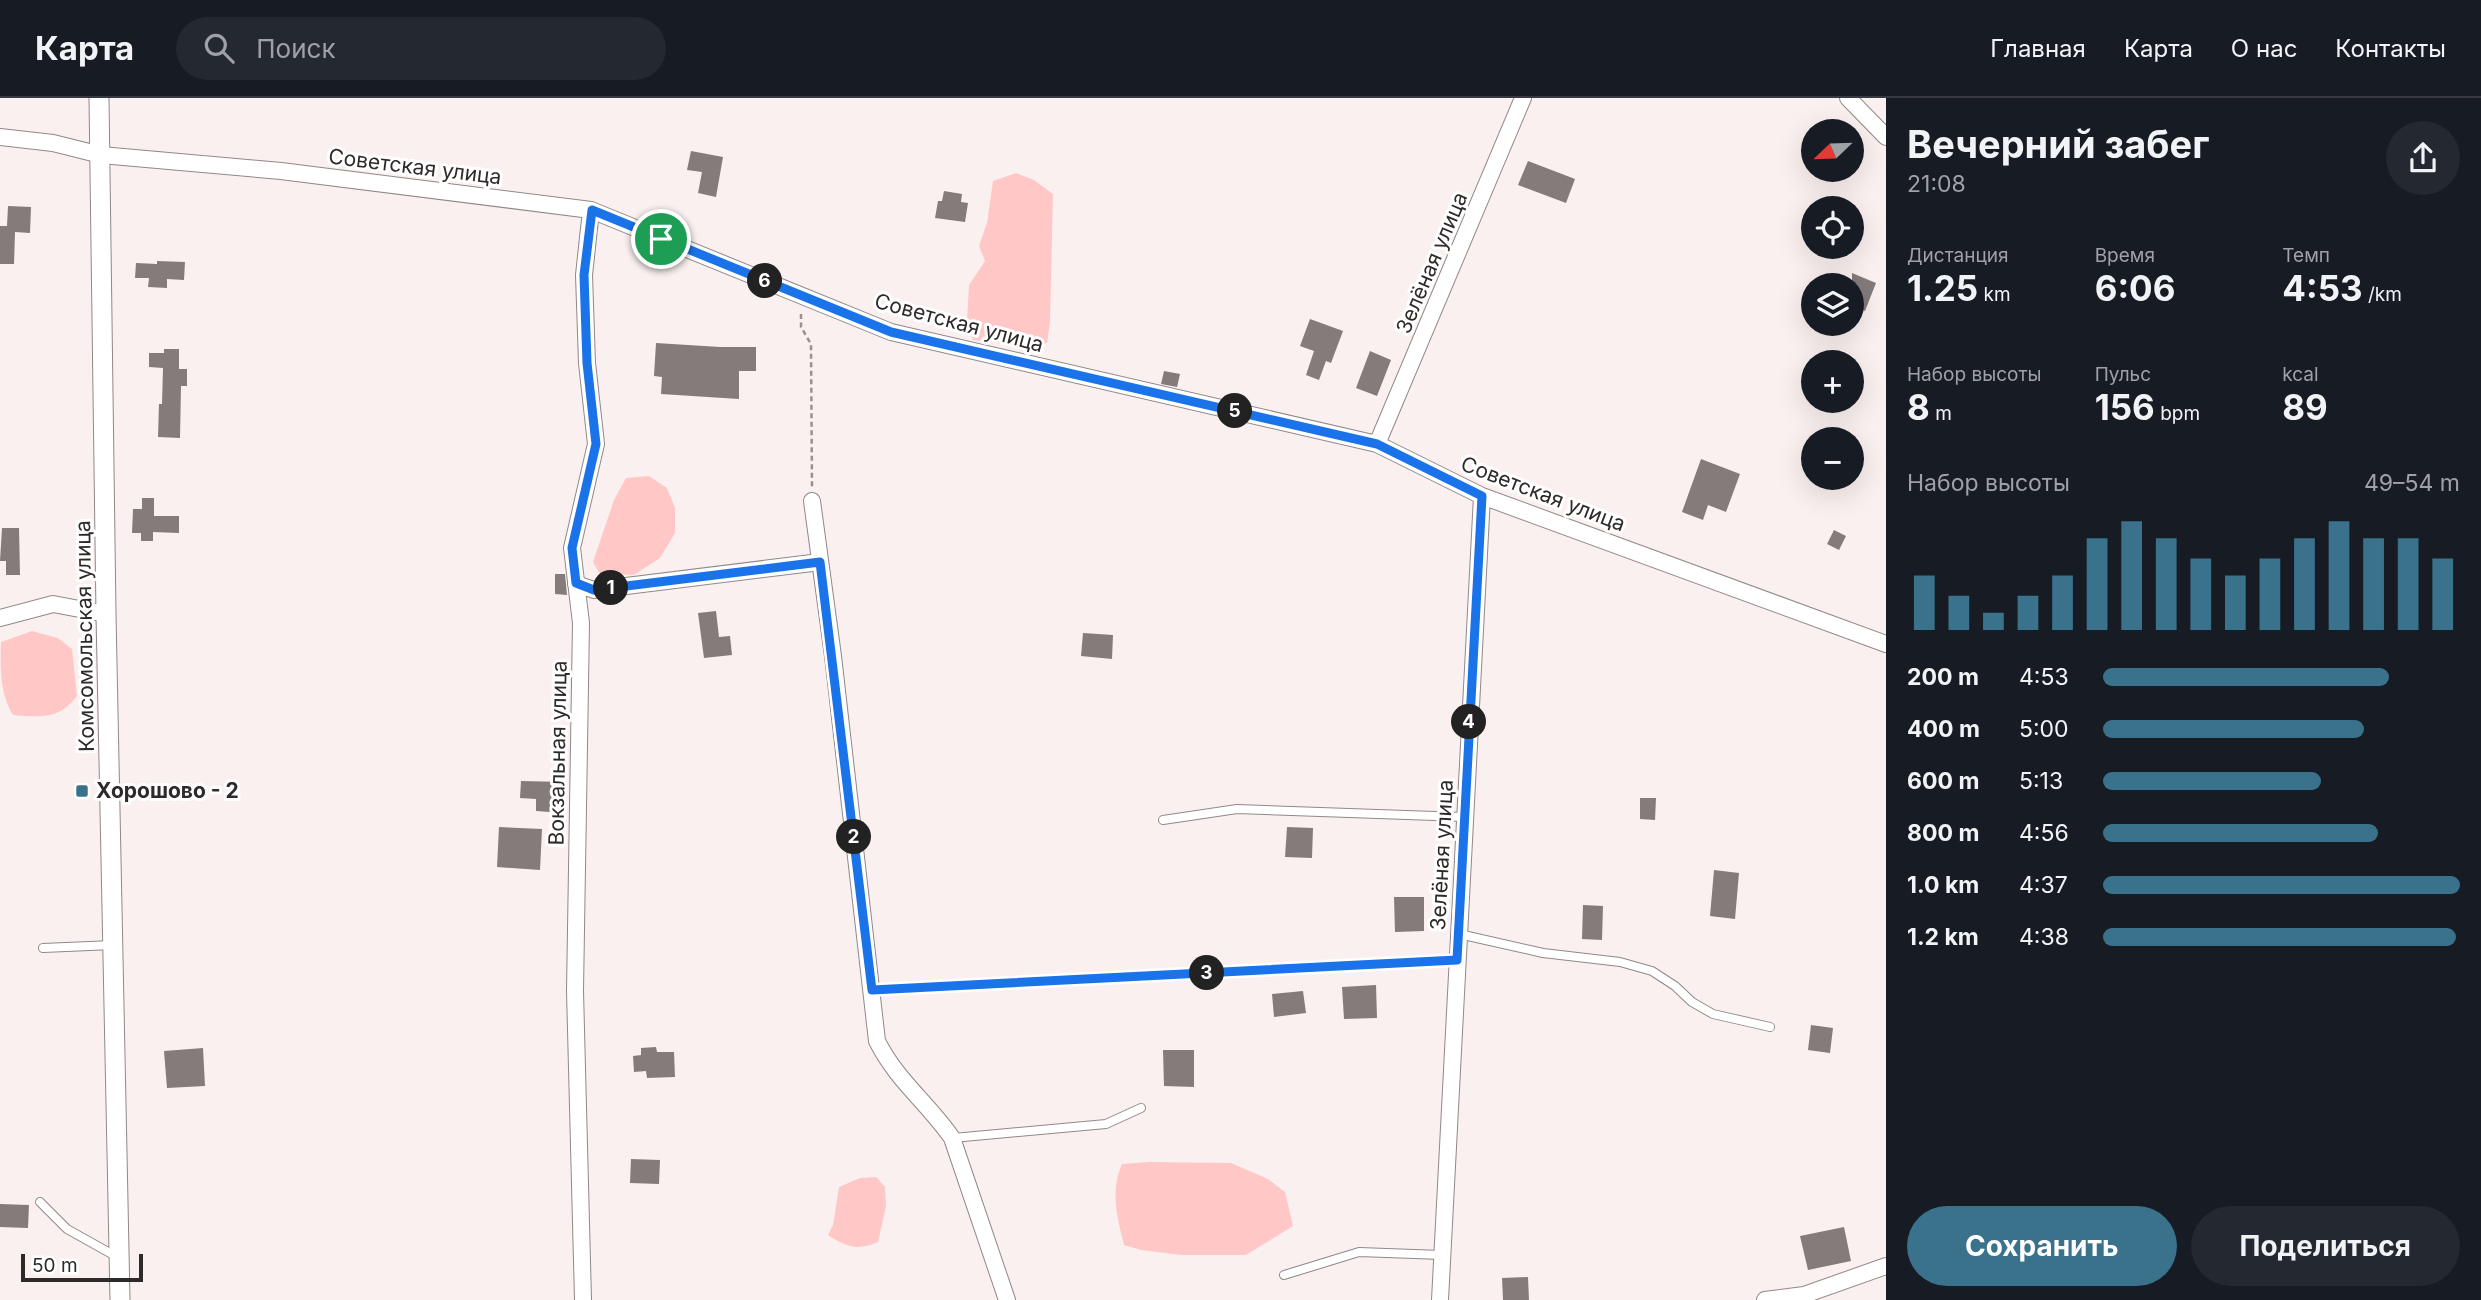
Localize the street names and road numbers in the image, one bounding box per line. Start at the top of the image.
street label: Советская улица [327,144,503,190]
street label: Зелёная улица [1391,188,1473,337]
street label: Советская улица [872,288,1046,357]
street label: Советская улица [1458,451,1629,536]
street label: Комсомольская улица [70,520,99,752]
street label: Вокзальная улица [543,660,572,846]
street label: Зелёная улица [1425,779,1458,931]

